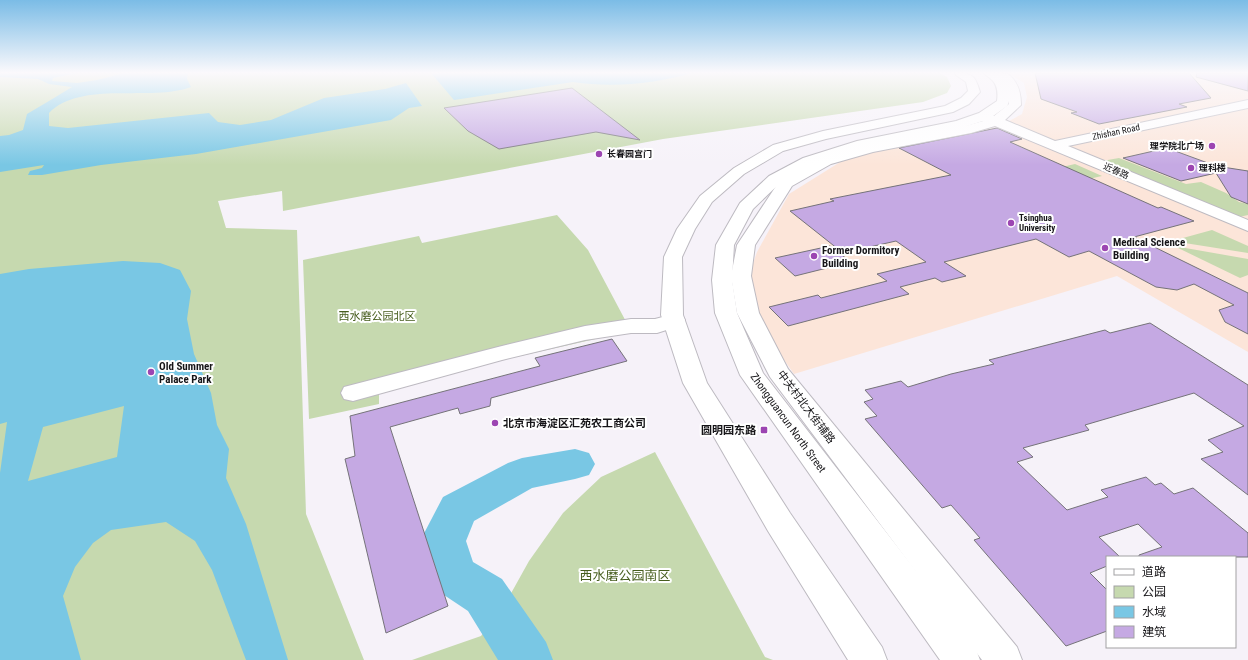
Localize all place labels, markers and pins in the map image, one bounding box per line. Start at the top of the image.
place label: 理学院北广场 [1150,141,1204,151]
marker: 理学院北广场 [1207,141,1217,151]
marker: 长春园宫门 [594,149,604,159]
place label: 长春园宫门 [607,149,652,159]
marker: 理科楼 [1186,163,1196,173]
place label: 理科楼 [1199,163,1226,173]
place label: Tsinghua University [1019,213,1055,233]
marker: Tsinghua University [1006,218,1016,228]
place label: Medical Science Building [1113,236,1185,262]
marker: Medical Science Building [1100,243,1110,253]
place label: Former Dormitory Building [822,244,900,270]
marker: Former Dormitory Building [809,251,819,261]
place label: Old Summer Palace Park [159,360,213,386]
marker: Old Summer Palace Park [146,367,156,377]
place label: 北京市海淀区汇苑农工商公司 [503,417,646,430]
marker: 北京市海淀区汇苑农工商公司 [490,418,500,428]
place label: 圆明园东路 [701,424,757,437]
marker: 圆明园东路 [759,425,769,435]

